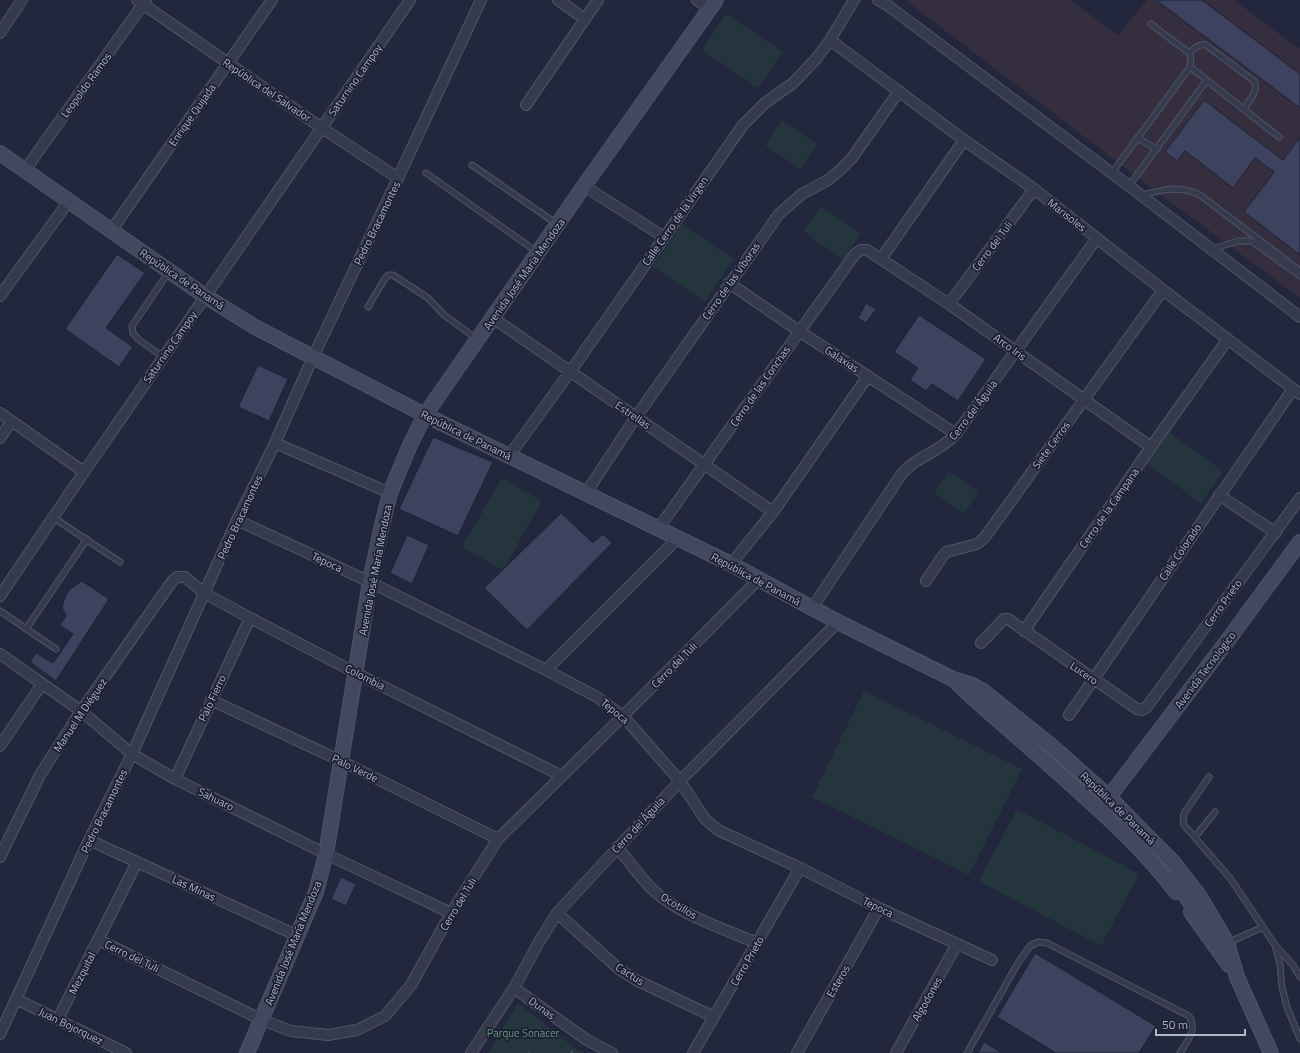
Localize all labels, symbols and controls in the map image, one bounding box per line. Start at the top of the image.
street label: Saturnino Campoy [324,40,386,119]
street label: Leopoldo Ramos [57,49,115,121]
street label: República del Salvador [219,54,315,126]
street label: Enrique Quijada [165,80,220,149]
street label: Calle Cerro de la Virgen [638,173,712,269]
street label: Pedro Bracamontes [350,178,404,268]
street label: Marisoles [1044,195,1090,235]
street label: Avenida José María Mendoza [479,215,569,333]
street label: Cerro del Tuli [968,218,1016,274]
street label: Cerro de las Víboras [698,239,764,323]
street label: República de Panamá [136,245,228,314]
street label: Saturnino Campoy [139,307,201,386]
street label: Arco Iris [990,330,1030,364]
street label: Cerro de las Conchas [726,342,794,430]
street label: Galaxias [822,342,862,376]
street label: Cerro del Águila [945,376,1001,444]
street label: Estrellas [612,397,654,433]
street label: República de Panamá [418,406,515,464]
street label: Siete Cerros [1028,418,1074,472]
street label: Cerro de la Campana [1075,464,1143,551]
street label: Pedro Bracamontes [213,472,267,562]
street label: Avenida José María Mendoza [354,503,396,637]
street label: Calle Colorado [1155,520,1205,584]
street label: Tepoca [309,548,345,576]
street label: República de Panamá [708,549,804,610]
street label: Cerro Prieto [1200,576,1246,630]
street label: Avenida Tecnologico [1171,628,1239,712]
street label: Cerro del Tuli [647,638,701,692]
street label: Lucero [1067,658,1101,688]
street label: Colombia [342,660,388,694]
street label: Palo Fierro [194,672,230,724]
street label: Manuel M Diéguez [49,675,111,755]
street label: Tepoca [597,695,633,728]
street label: Palo Verde [329,750,381,786]
street label: Pedro Bracamontes [77,766,131,856]
street label: República de Panamá [1077,768,1160,849]
street label: Sahuaro [195,783,237,815]
street label: Cerro del Águila [608,793,669,857]
street label: Las Minas [170,871,218,905]
street label: Cerro del Tuli [436,875,480,933]
street label: Avenida José María Mendoza [261,878,325,1008]
street label: Ocotillos [658,889,700,923]
street label: Tepoca [860,893,896,921]
street label: Cerro Prieto [726,933,768,989]
street label: Cerro del Tuli [102,936,162,976]
street label: Mezquital [65,949,99,997]
street label: Cactus [613,959,647,989]
street label: Esteros [822,962,854,1000]
street label: Algodones [908,974,946,1024]
street label: Dunas [525,993,559,1023]
street label: Juan Bojorquez [36,1004,106,1048]
scale bar [1156,1011,1245,1037]
text: 50 m [1162,1015,1188,1034]
park label: Parque Sonacer [487,1025,559,1041]

